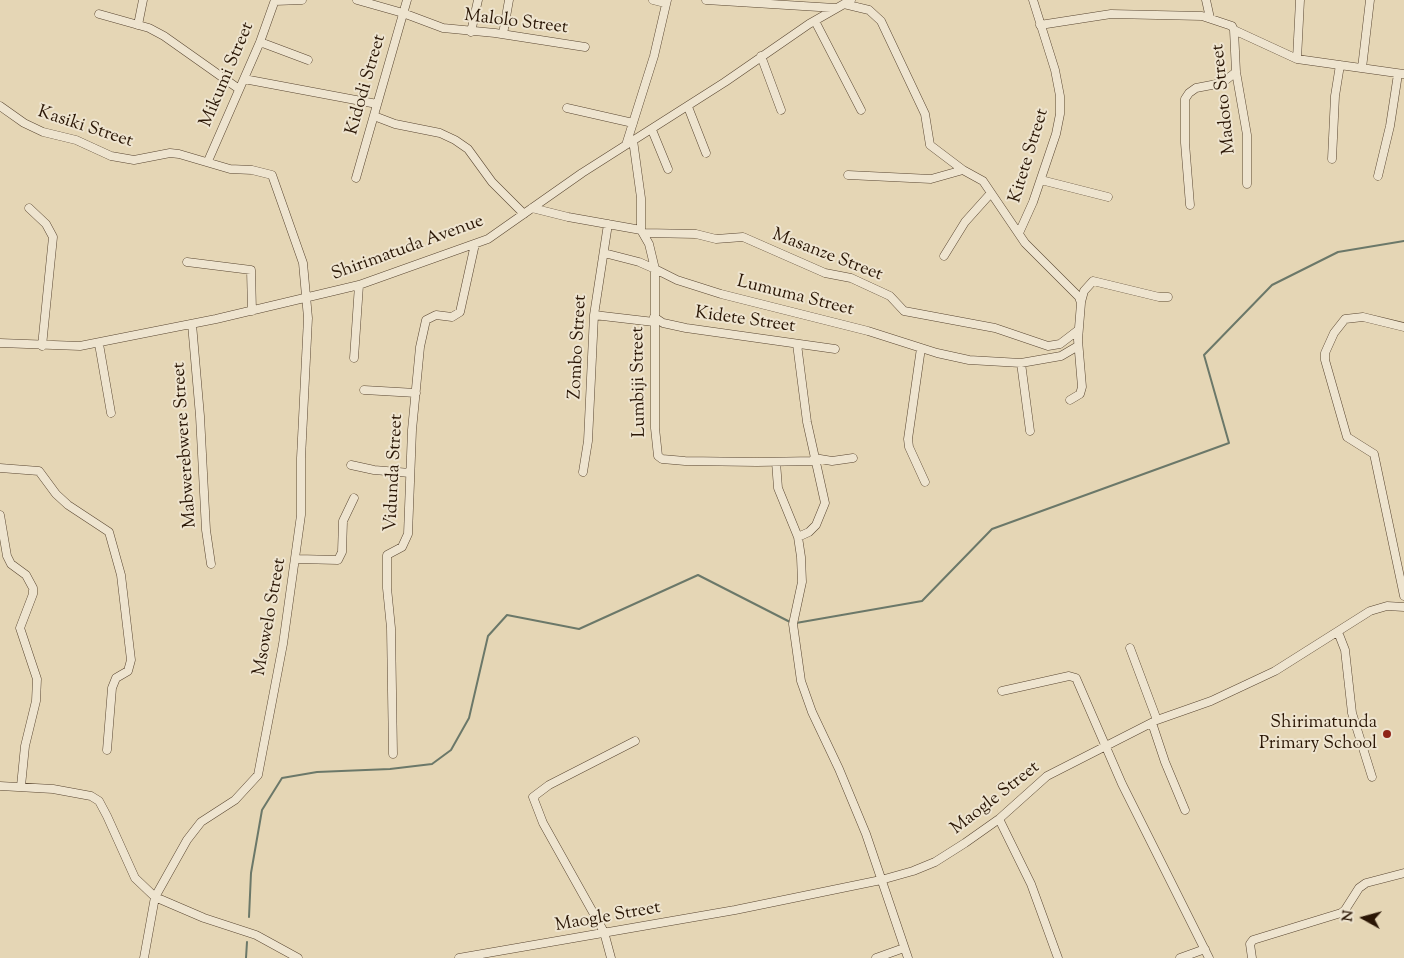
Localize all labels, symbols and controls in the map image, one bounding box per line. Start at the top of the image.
street label: Malolo Street [463,6,569,40]
street label: Mikumi Street [196,19,260,131]
street label: Kidodi Street [342,32,392,138]
street label: Madoto Street [1208,43,1242,155]
street label: Kasiki Street [35,102,135,154]
street label: Kitete Street [1005,106,1055,206]
street label: Shirimatuda Avenue [329,211,487,287]
street label: Masanze Street [769,225,885,287]
street label: Lumuma Street [734,272,856,322]
street label: Zombo Street [565,294,593,400]
street label: Kidete Street [693,303,797,339]
street label: Lumbiji Street [628,326,652,438]
street label: Mabwerebwere Street [169,361,203,529]
street label: Vidunda Street [381,413,409,533]
street label: Msowelo Street [250,556,292,678]
place label: Shirimatunda Primary School [1259,713,1377,756]
marker: Shirimatunda Primary School [1381,728,1393,740]
street label: Maogle Street [947,758,1045,840]
north arrow [1339,893,1389,943]
street label: Maogle Street [554,898,662,938]
text: N [1339,909,1360,923]

